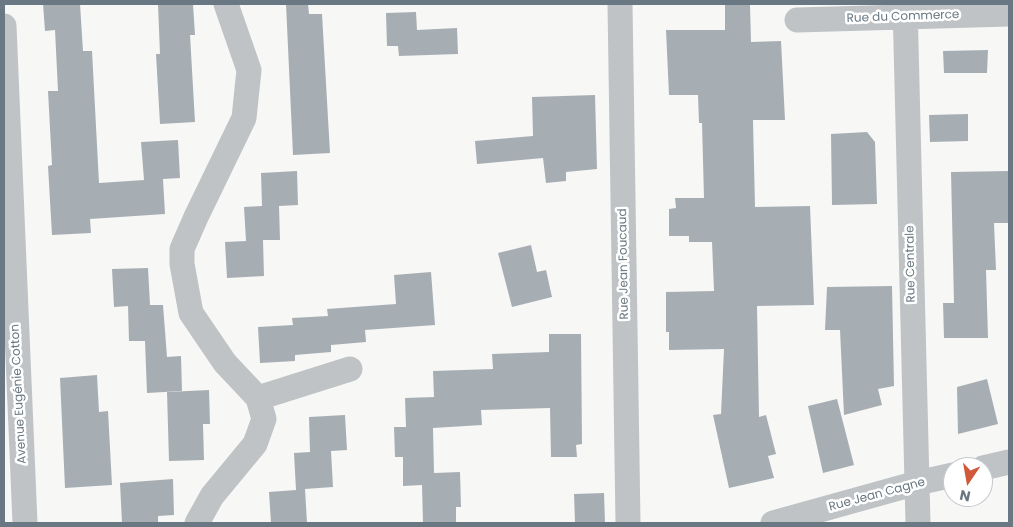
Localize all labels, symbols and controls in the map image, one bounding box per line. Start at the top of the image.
street label: Rue du Commerce [846,8,960,26]
street label: Rue Jean Foucaud [616,208,632,320]
street label: Rue Centrale [903,225,919,303]
street label: Avenue Eugénie Cotton [8,324,30,464]
north arrow [943,457,993,507]
street label: Rue Jean Cagne [827,475,927,515]
text: N [958,485,972,507]

